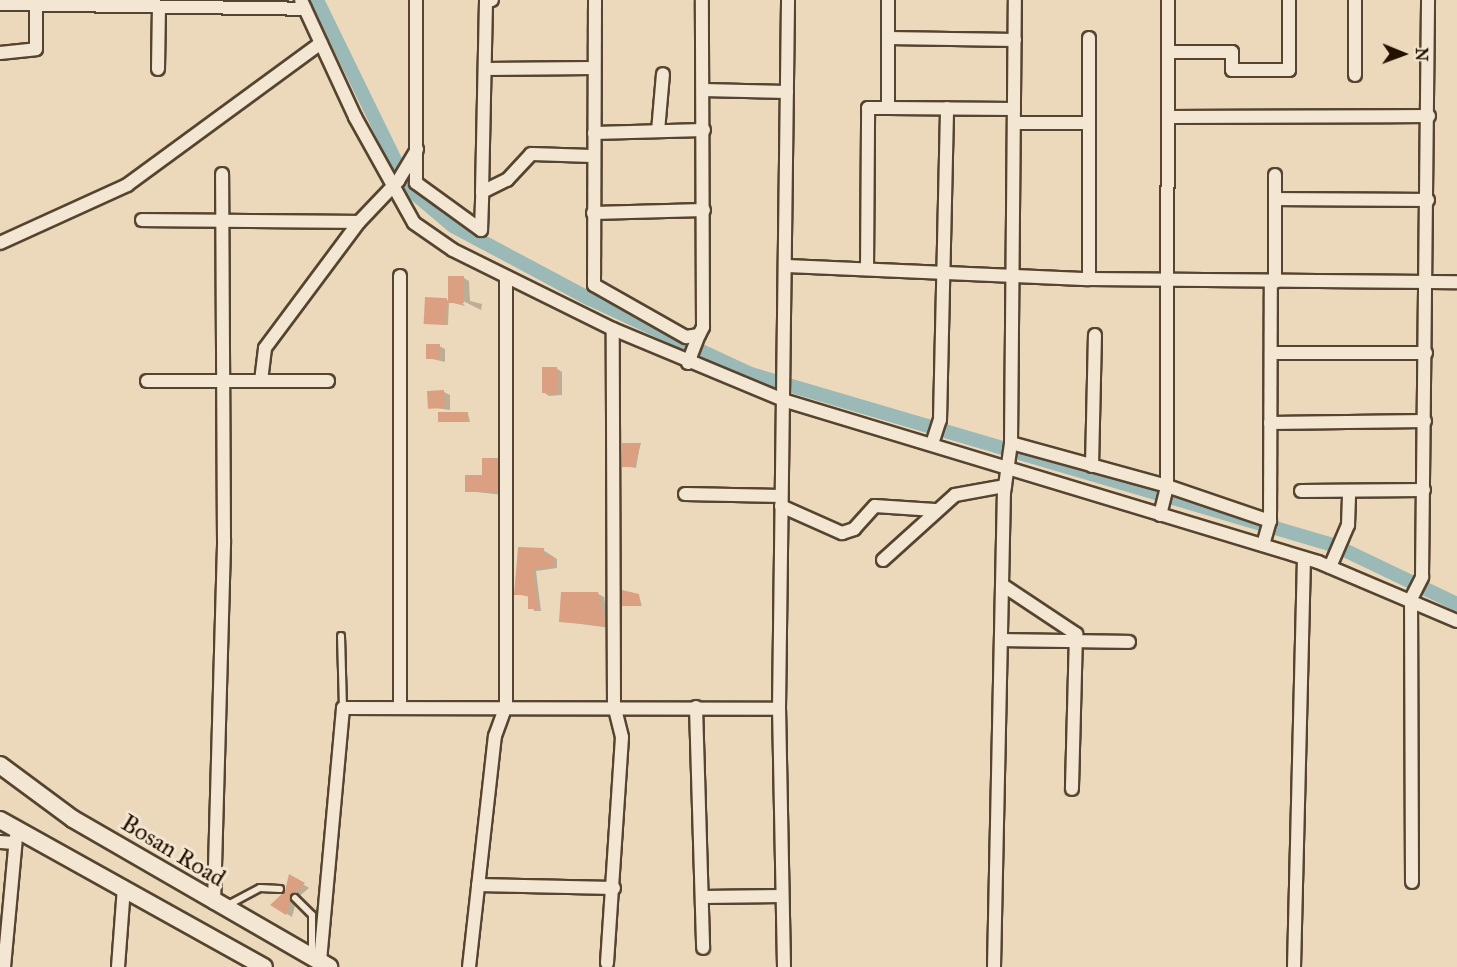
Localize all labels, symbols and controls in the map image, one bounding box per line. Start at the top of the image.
north arrow [1373,24,1433,84]
text: N [1412,47,1431,61]
street label: Bosan Road [116,809,230,893]

